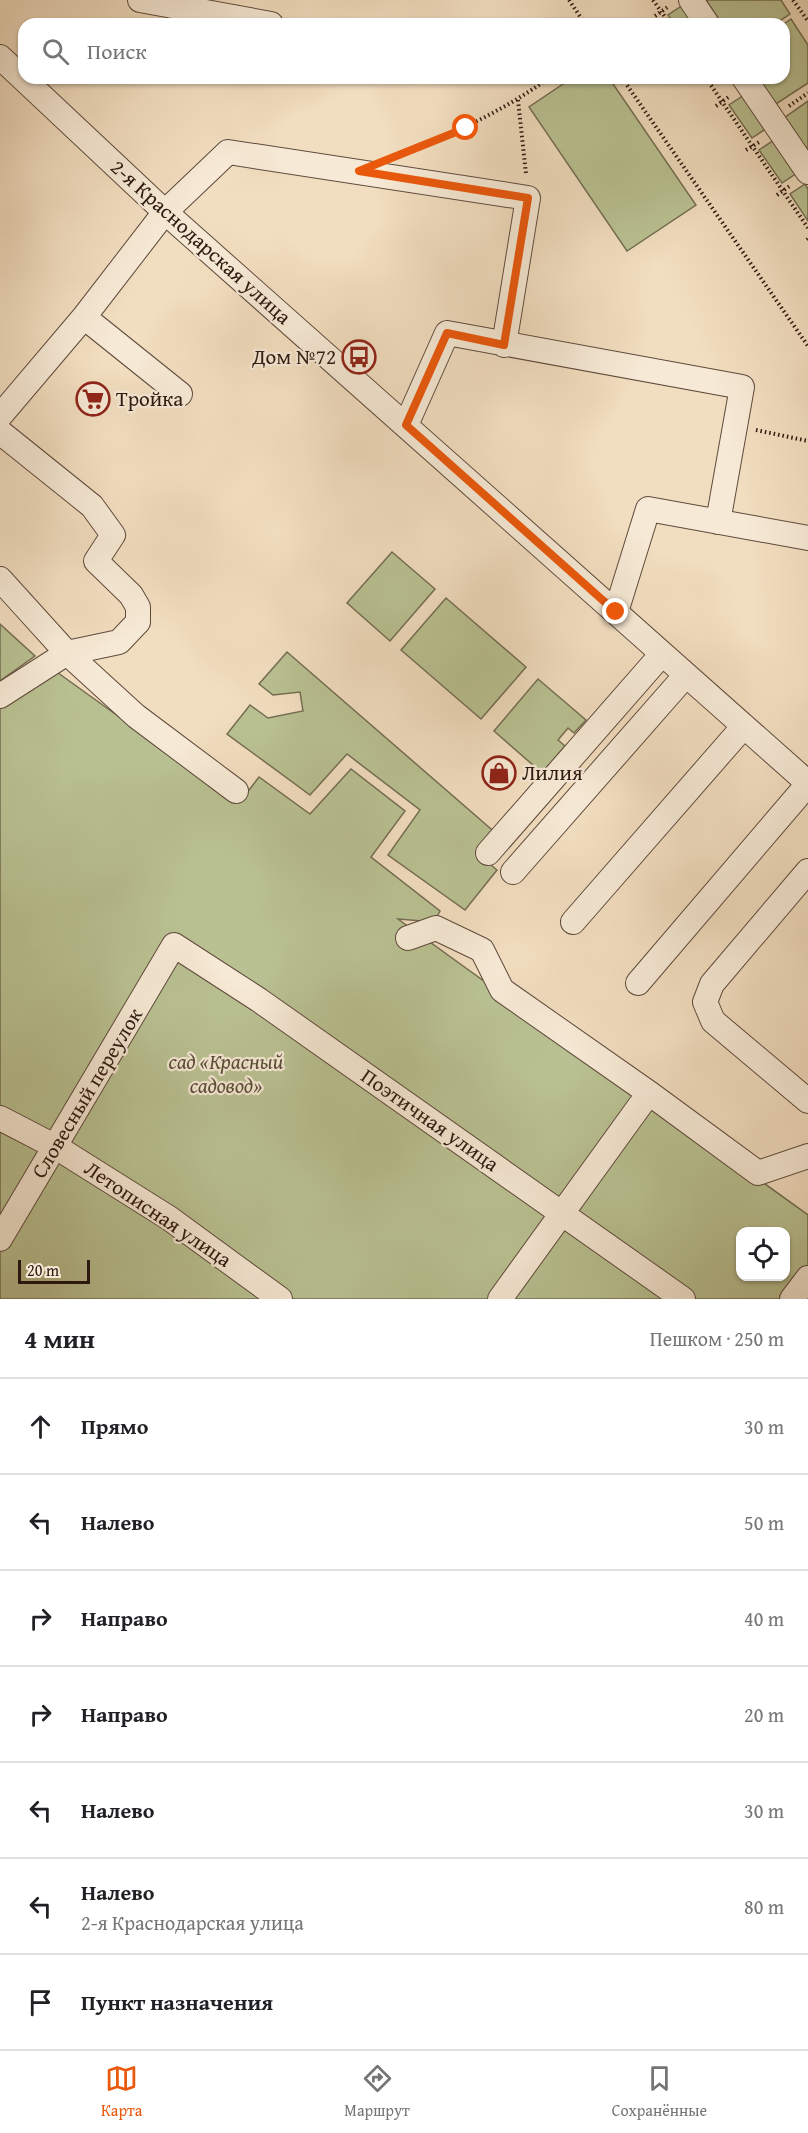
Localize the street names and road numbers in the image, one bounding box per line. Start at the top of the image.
street label: 2-я Краснодарская улица [104,152,299,331]
street label: Словесный переулок [23,1002,150,1184]
street label: Поэтичная улица [355,1060,506,1179]
street label: Летописная улица [78,1153,238,1274]

